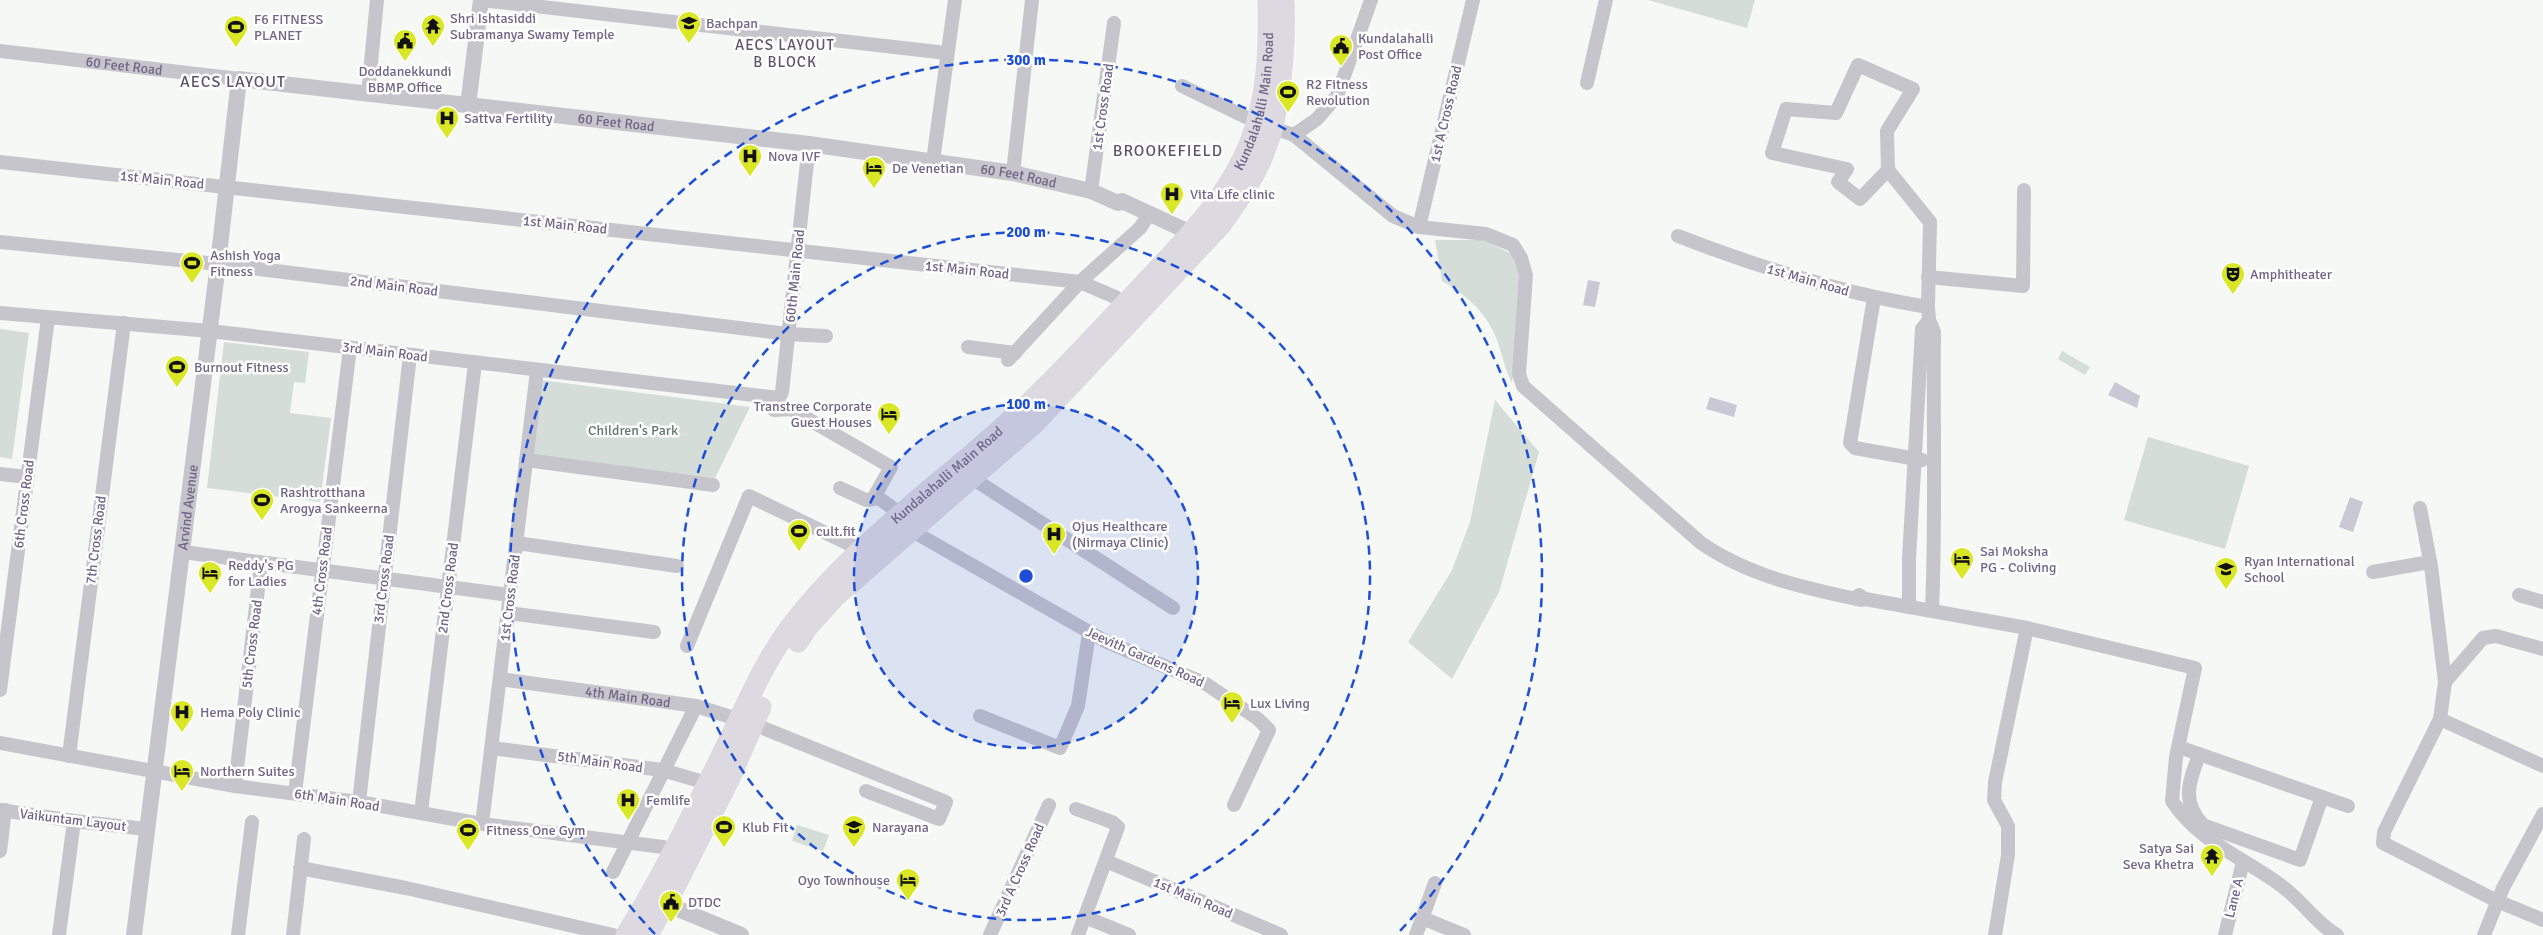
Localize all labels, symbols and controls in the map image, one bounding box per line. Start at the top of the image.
place label: Shri Ishtasiddi Subramanya Swamy Temple [450,10,615,43]
school or university icon: Bachpan [676,10,702,44]
place label: F6 FITNESS PLANET [254,11,323,44]
temple icon: Shri Ishtasiddi Subramanya Swamy Temple [420,13,446,47]
sports icon: F6 FITNESS PLANET [223,14,249,48]
place label: Bachpan [706,15,758,32]
public building icon: Doddanekkundi BBMP Office [392,28,418,62]
place label: Kundalahalli Post Office [1358,30,1434,63]
street label: Kundalahalli Main Road [1230,32,1277,173]
public building icon: Kundalahalli Post Office [1328,33,1354,67]
district label: AECS LAYOUT B BLOCK [735,36,835,71]
text: 300 m [1006,51,1046,69]
street label: 60 Feet Road [85,53,163,78]
street label: 1st Cross Road [1088,62,1118,152]
place label: Doddanekkundi BBMP Office [358,63,452,96]
street label: 1st A Cross Road [1427,64,1465,164]
district label: AECS LAYOUT [180,72,286,92]
place label: R2 Fitness Revolution [1306,76,1370,109]
sports icon: R2 Fitness Revolution [1275,79,1301,113]
hospital icon: Sattva Fertility [434,105,460,139]
street label: 60 Feet Road [577,109,655,135]
place label: Sattva Fertility [464,110,553,127]
district label: BROOKEFIELD [1113,141,1223,161]
hospital icon: Nova IVF [737,143,763,177]
place label: Nova IVF [768,148,821,165]
hotel icon: De Venetian [861,155,887,189]
place label: De Venetian [892,160,964,177]
street label: 60 Feet Road [979,160,1058,191]
street label: 1st Main Road [119,167,205,193]
hospital icon: Vita Life clinic [1159,181,1185,215]
place label: Vita Life clinic [1190,186,1275,203]
street label: 1st Main Road [522,212,608,238]
text: 200 m [1006,223,1046,241]
street label: 60th Main Road [782,229,808,323]
place label: Ashish Yoga Fitness [210,247,281,280]
sports icon: Ashish Yoga Fitness [179,250,205,284]
street label: 1st Main Road [924,257,1010,283]
street label: 1st Main Road [1765,260,1851,300]
theatre icon: Amphitheater [2220,261,2246,295]
place label: Amphitheater [2250,266,2333,283]
street label: 2nd Main Road [349,272,439,300]
street label: 3rd Main Road [341,338,429,366]
sports icon: Burnout Fitness [164,354,190,388]
place label: Burnout Fitness [194,359,289,376]
text: 100 m [1006,395,1046,413]
place label: Transtree Corporate Guest Houses [754,398,872,431]
hotel icon: Transtree Corporate Guest Houses [876,401,902,435]
park label: Children's Park [588,422,678,439]
street label: Kundalahalli Main Road [887,423,1006,527]
street label: 6th Cross Road [10,459,38,549]
street label: Arvind Avenue [174,464,201,551]
place label: Rashtrotthana Arogya Sankeerna [280,484,388,517]
sports icon: Rashtrotthana Arogya Sankeerna [249,487,275,521]
street label: 7th Cross Road [82,495,110,585]
sports icon: cult.fit [786,518,812,552]
place label: Ojus Healthcare (Nirmaya Clinic) [1072,518,1169,551]
hospital icon: Ojus Healthcare (Nirmaya Clinic) [1041,521,1067,555]
place label: cult.fit [816,523,856,540]
street label: 4th Cross Road [308,526,336,616]
street label: 3rd Cross Road [370,534,398,624]
street label: 2nd Cross Road [434,541,462,635]
place label: Sai Moksha PG - Coliving [1980,543,2056,576]
hotel icon: Sai Moksha PG - Coliving [1949,546,1975,580]
street label: 1st Cross Road [496,553,524,643]
place label: Ryan International School [2244,553,2355,586]
school or university icon: Ryan International School [2213,556,2239,590]
place label: Reddy's PG for Ladies [228,557,294,590]
hotel icon: Reddy's PG for Ladies [197,560,223,594]
centre of rings [1017,567,1035,585]
street label: 5th Cross Road [238,599,266,689]
street label: Jeevith Gardens Road [1083,623,1207,691]
street label: 4th Main Road [584,682,672,711]
hotel icon: Lux Living [1219,690,1245,724]
place label: Lux Living [1250,695,1310,712]
hospital icon: Hema Poly Clinic [169,699,195,733]
place label: Hema Poly Clinic [200,704,301,721]
street label: 5th Main Road [556,748,644,776]
hotel icon: Northern Suites [169,758,195,792]
place label: Northern Suites [200,763,295,780]
street label: 6th Main Road [293,785,381,815]
hospital icon: Femlife [615,787,641,821]
place label: Femlife [646,792,690,809]
street label: Vaikuntam Layout [19,805,127,835]
sports icon: Klub Fit [711,814,737,848]
school or university icon: Narayana [841,814,867,848]
sports icon: Fitness One Gym [455,817,481,851]
place label: Klub Fit [742,819,788,836]
place label: Narayana [872,819,929,836]
street label: 3rd A Cross Road [992,821,1048,919]
place label: Fitness One Gym [486,822,585,839]
place label: Satya Sai Seva Khetra [2123,840,2194,873]
temple icon: Satya Sai Seva Khetra [2199,843,2225,877]
hotel icon: Oyo Townhouse [895,867,921,901]
place label: Oyo Townhouse [798,872,890,889]
street label: 1st Main Road [1151,874,1235,922]
street label: Lane A [2221,876,2247,920]
public building icon: DTDC [658,889,684,923]
place label: DTDC [688,894,721,911]

